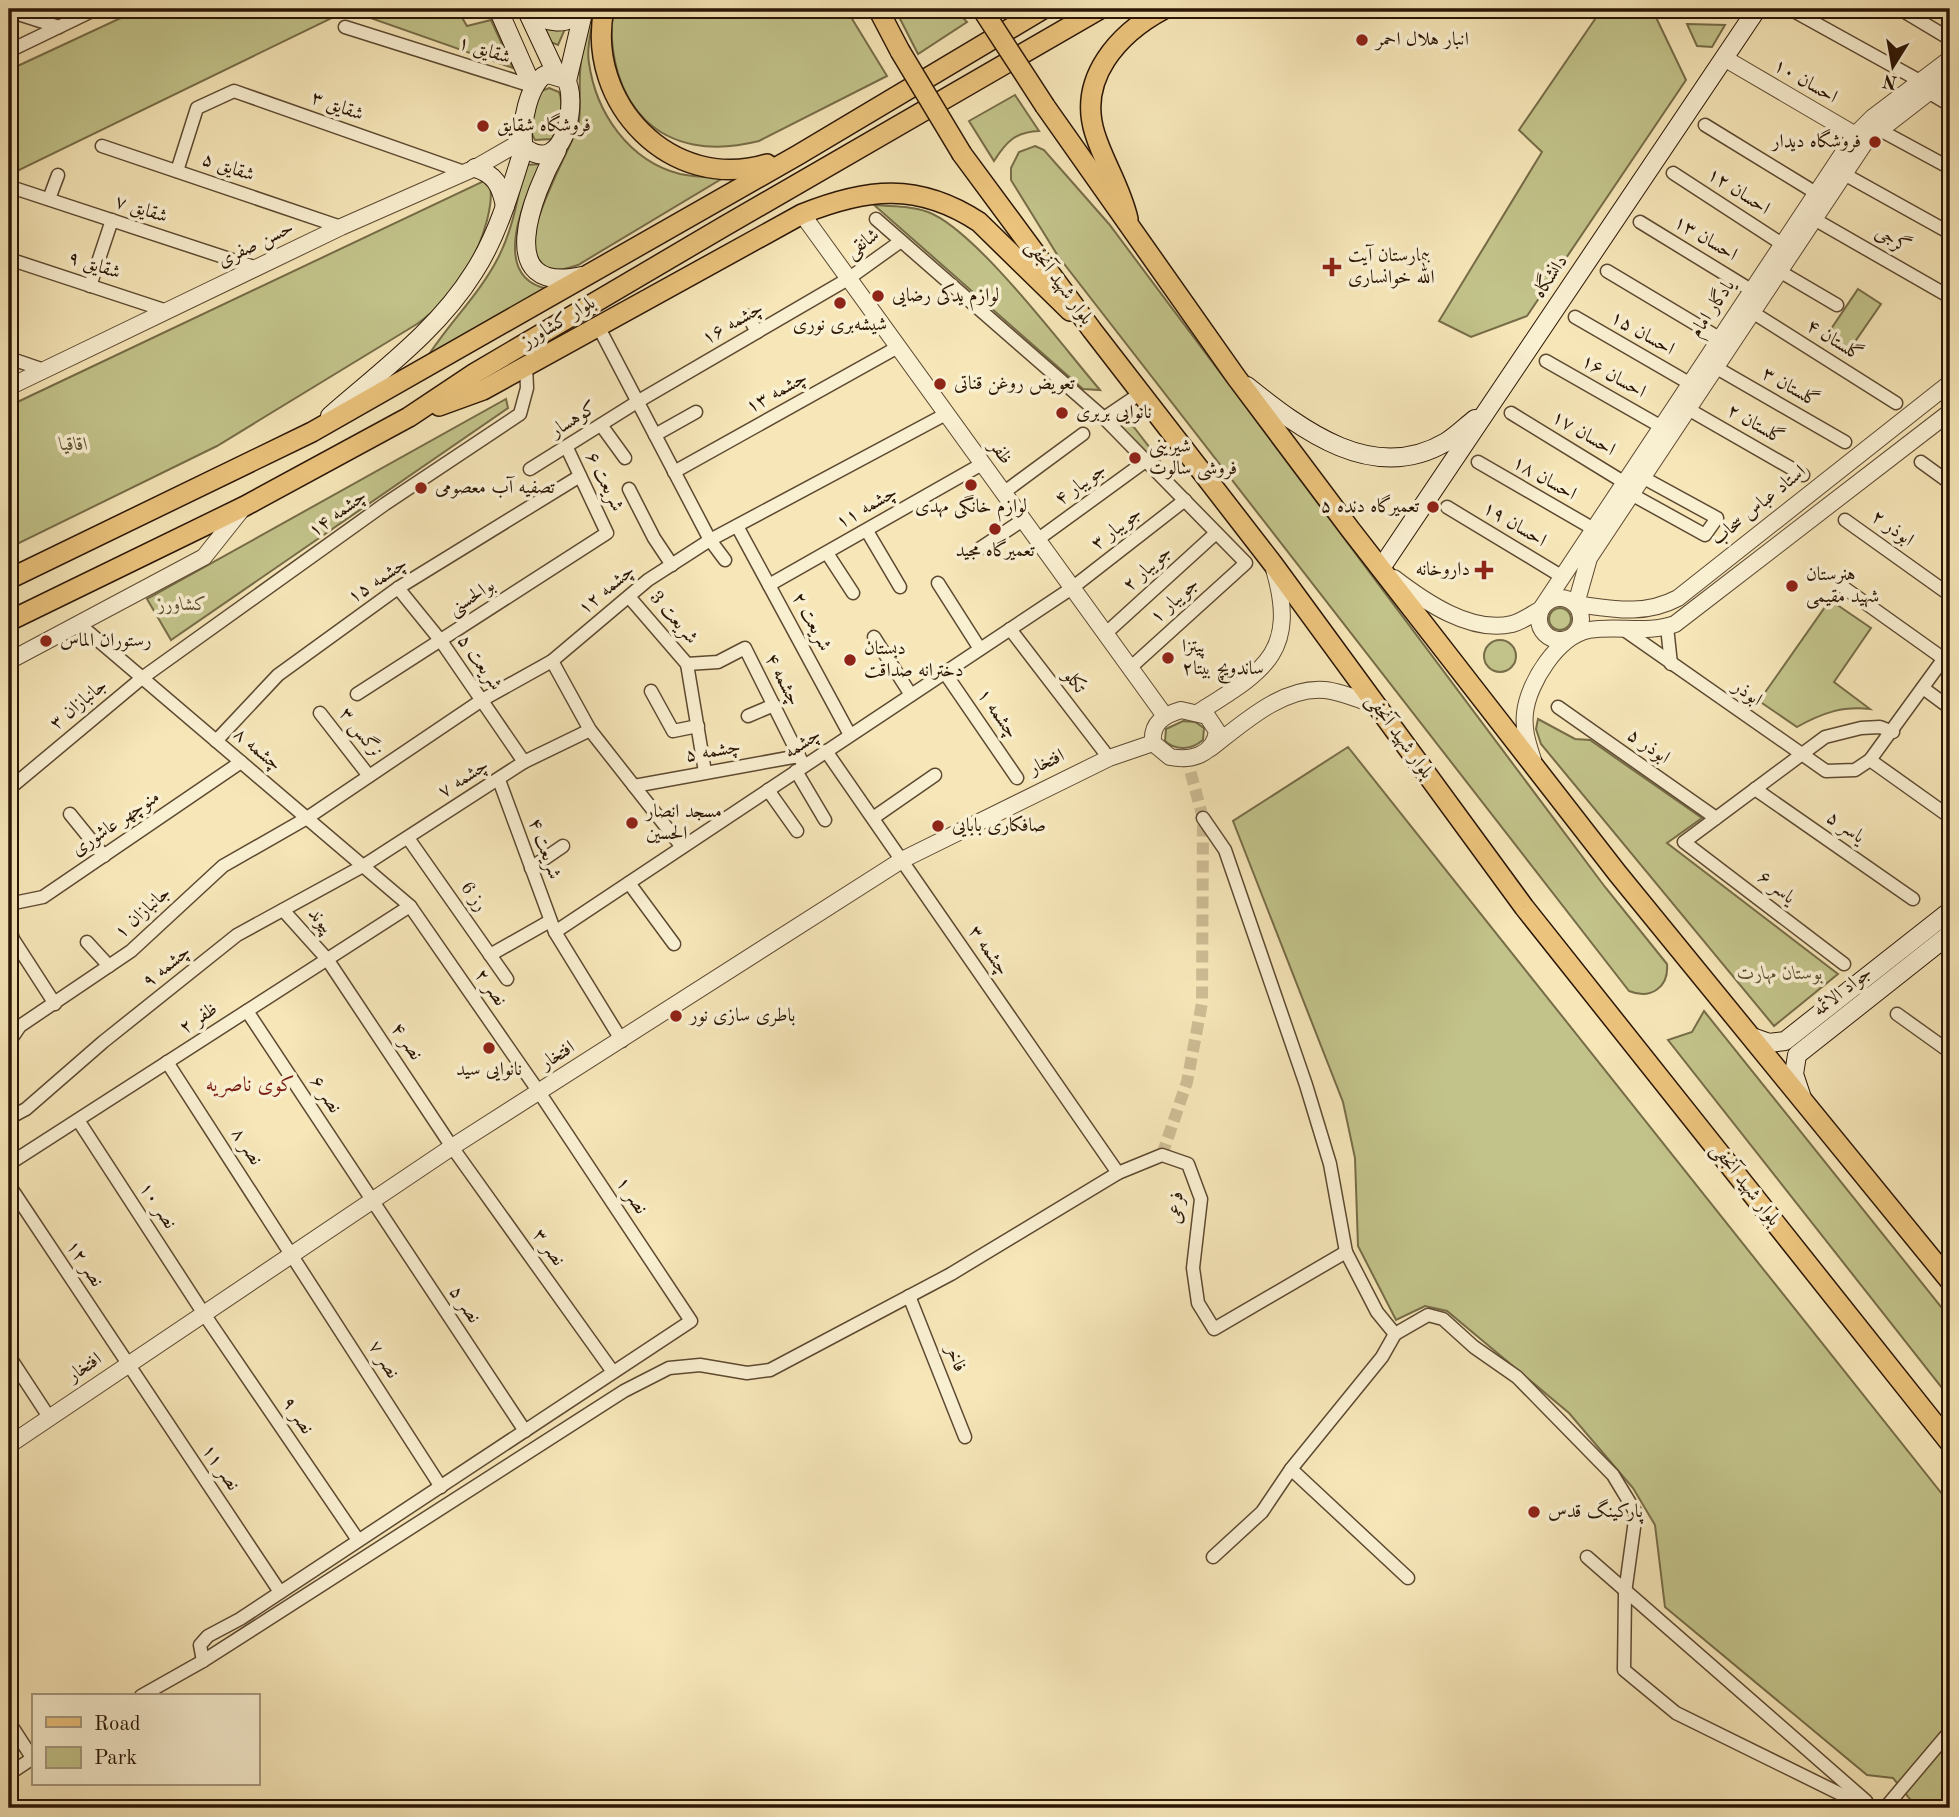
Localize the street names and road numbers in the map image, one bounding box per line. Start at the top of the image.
street label: شقایق ۱ [455,34,513,69]
street label: احسان ۱۰ [1770,56,1840,108]
street label: شقایق ۳ [308,89,366,126]
street label: شقایق ۵ [199,150,257,187]
street label: احسان ۱۲ [1703,165,1773,219]
street label: شقایق ۷ [112,193,170,228]
street label: احسان ۱۳ [1670,213,1740,265]
street label: حسن صفری [215,219,298,273]
street label: گرجی [1871,219,1915,258]
street label: شانقی [843,226,884,264]
street label: بلوار شهید آنجفی [1021,236,1098,330]
street label: شقایق ۹ [65,249,123,284]
street label: دانشگاه [1526,249,1572,302]
street label: یادگار امام [1684,273,1744,344]
street label: بلوار کشاورز [517,293,599,353]
street label: چشمه ۱۶ [699,299,767,350]
street label: احسان ۱۵ [1607,308,1677,360]
street label: گلستان ۴ [1803,313,1867,365]
street label: احسان ۱۶ [1578,352,1648,402]
street label: گلستان ۳ [1758,361,1824,412]
street label: چشمه ۱۳ [743,368,811,418]
street label: کوهسار [545,398,601,443]
street label: گلستان ۲ [1723,398,1789,449]
street label: احسان ۱۷ [1548,408,1618,460]
street label: ظفر [983,436,1015,469]
street label: شریعت ۶ [581,449,626,515]
street label: احسان ۱۸ [1509,453,1579,505]
street label: جویبار ۴ [1052,460,1111,510]
street label: استاد عباس سحاب [1708,462,1810,550]
street label: چشمه ۱۱ [833,483,901,534]
street label: چشمه ۱۴ [305,487,371,542]
street label: احسان ۱۹ [1479,499,1549,551]
street label: جویبار ۳ [1088,504,1146,555]
street label: ابوذر ۲ [1867,508,1917,551]
street label: جویبار ۲ [1120,543,1176,596]
street label: چشمه ۱۵ [345,554,412,608]
street label: چشمه ۱۲ [575,561,639,620]
street label: جویبار ۱ [1147,575,1203,628]
street label: بوالحسنی [445,576,500,622]
street label: شریعت 3 [644,588,701,649]
street label: شریعت ۲ [787,590,834,655]
street label: شریعت ۵ [452,632,505,695]
street label: چشمه ۴ [760,651,803,710]
street label: تکلو [1057,664,1091,698]
street label: جانبازان ۳ [47,676,111,734]
street label: ابوذر [1727,676,1765,711]
street label: چشمه ۱ [972,686,1021,743]
street label: بلوار شهید آنجفی [1361,690,1438,784]
street label: نرگس ۳ [334,703,387,762]
street label: چشمه ۸ [229,725,284,776]
street label: چشمه [781,725,825,764]
street label: ابوذر ۵ [1623,726,1673,769]
street label: چشمه ۵ [684,738,742,767]
street label: افتخار [1025,747,1068,780]
street label: چشمه ۷ [435,756,493,803]
street label: منوچهر عاشوری [69,788,164,861]
street label: یاسر ۵ [1822,808,1869,849]
street label: شریعت ۴ [523,816,564,882]
street label: یاسر ۶ [1753,868,1799,910]
street label: رز 6 [456,879,490,915]
street label: جانبازان ۱ [112,883,174,943]
street label: پیوند [302,904,336,939]
street label: چشمه ۳ [963,923,1012,980]
street label: چشمه ۹ [139,942,195,993]
street label: جواد الائمه [1809,962,1877,1021]
street label: نصر ۲ [470,966,509,1011]
street label: ظفر ۲ [177,1000,222,1039]
street label: نصر ۴ [386,1020,425,1065]
street label: افتخار [536,1038,578,1075]
street label: نصر ۶ [305,1073,344,1118]
street label: نصر ۸ [226,1125,265,1170]
street label: بلوار شهید آنجفی [1705,1138,1785,1231]
street label: نصر ۱ [611,1174,650,1219]
street label: نصر ۱۰ [134,1179,179,1233]
street label: فرعی [1166,1191,1189,1225]
street label: نصر ۳ [528,1226,568,1270]
street label: نصر ۱۲ [61,1237,106,1291]
street label: نصر ۵ [444,1283,483,1328]
street label: نصر ۷ [363,1338,402,1383]
street label: فاخر [940,1341,969,1375]
street label: افتخار [63,1350,105,1387]
street label: نصر ۹ [277,1394,316,1439]
street label: نصر ۱۱ [197,1441,242,1495]

